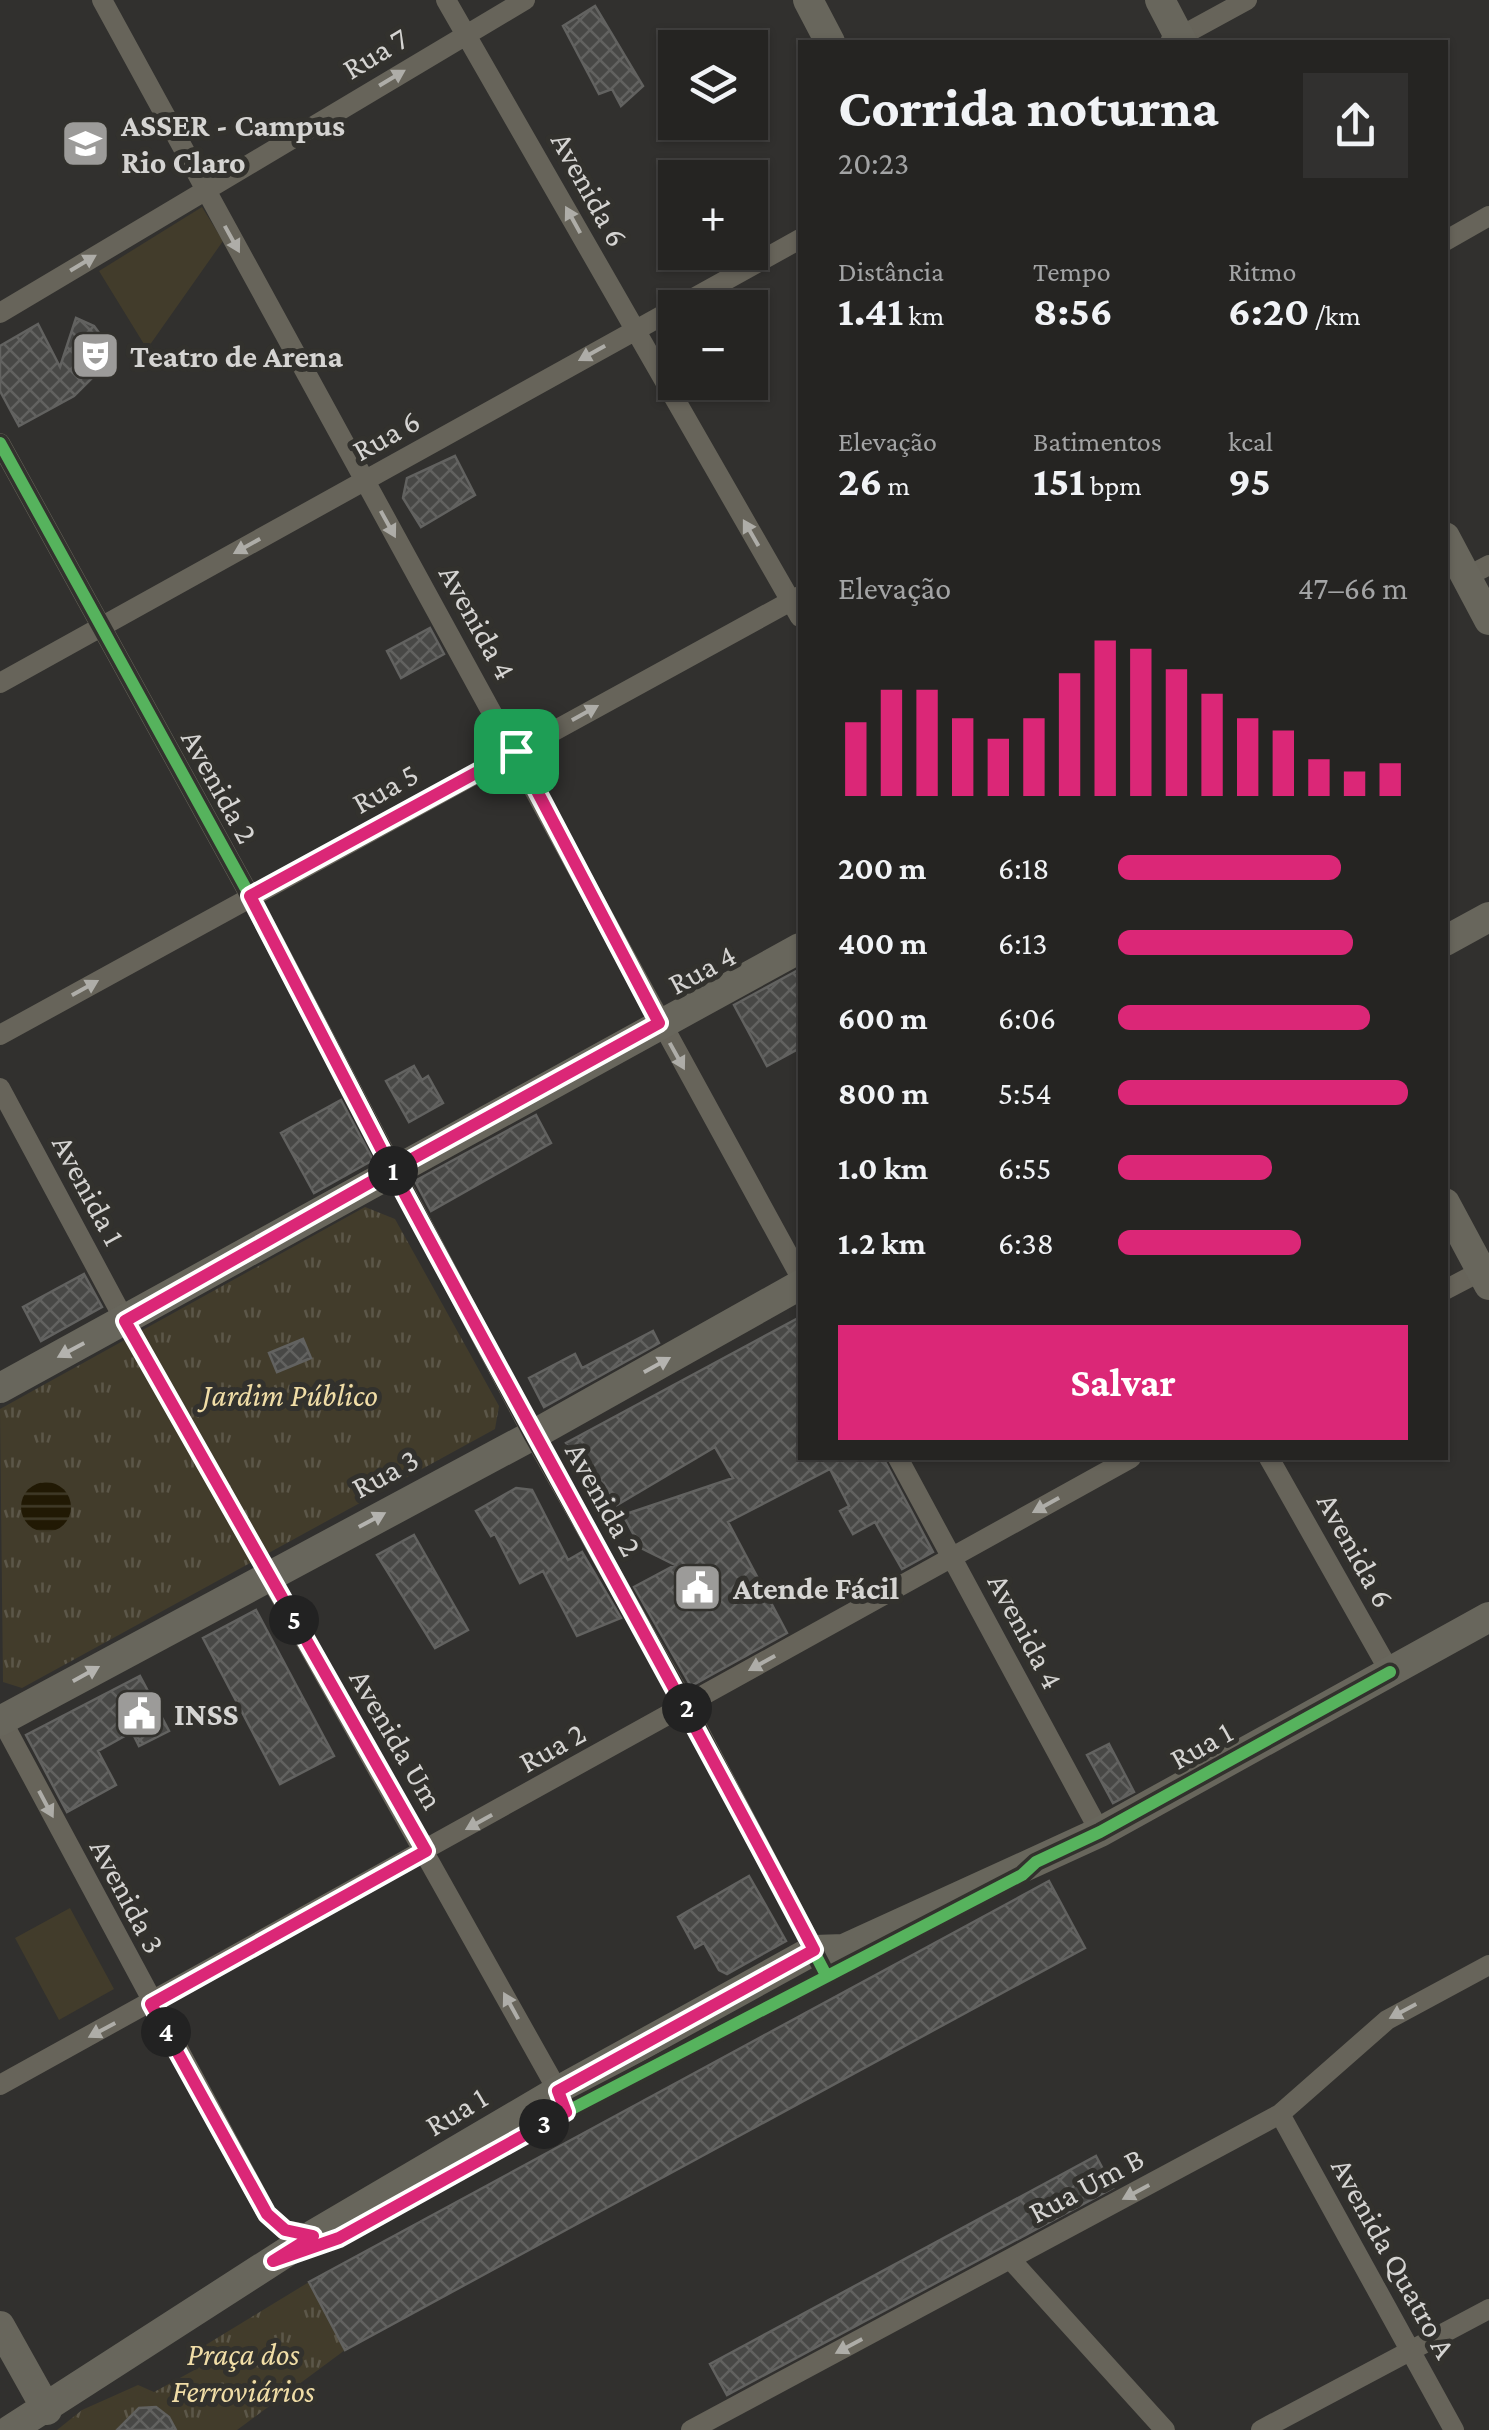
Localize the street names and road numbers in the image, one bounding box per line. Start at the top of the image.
street label: Rua 7 [336,19,414,86]
street label: Avenida 6 [544,125,636,253]
street label: Rua 6 [346,402,426,468]
street label: Avenida 4 [432,558,524,686]
street label: Avenida 2 [174,723,266,849]
street label: Rua 5 [346,755,424,821]
street label: Rua 4 [662,936,742,1002]
street label: Avenida 1 [45,1129,133,1251]
street label: Avenida 2 [558,1436,650,1562]
street label: Rua 3 [346,1441,424,1505]
street label: Avenida 6 [1310,1486,1402,1614]
street label: Avenida 4 [981,1567,1071,1695]
street label: Avenida Um [342,1663,452,1815]
street label: Rua 1 [1164,1713,1238,1777]
street label: Rua 2 [512,1714,592,1780]
street label: Avenida 3 [83,1833,173,1959]
street label: Rua 1 [419,2079,493,2143]
street label: Rua Um B [1022,2140,1150,2230]
street label: Avenida Quatro A [1324,2151,1464,2365]

